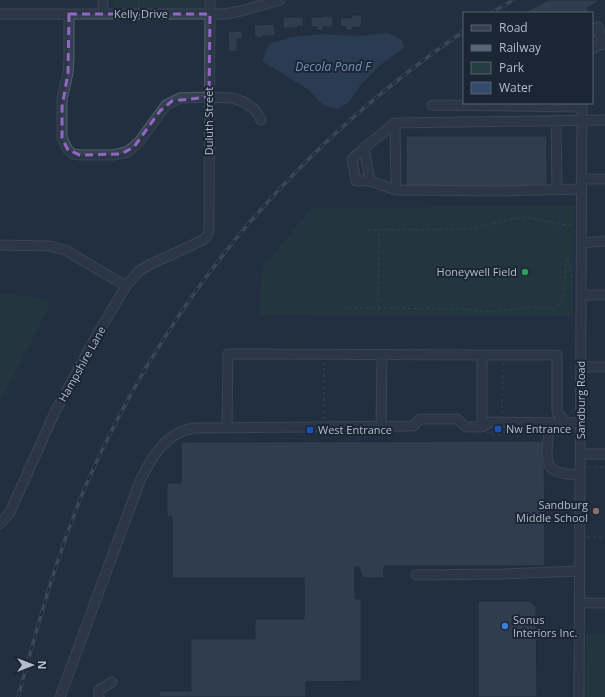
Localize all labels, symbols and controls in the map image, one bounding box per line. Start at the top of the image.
street label: Kelly Drive [114,6,168,21]
legend [463,12,593,104]
text: Road [499,19,528,36]
text: Railway [499,39,542,56]
water label: Decola Pond F [295,58,372,75]
text: Park [499,59,525,76]
text: Water [499,79,533,96]
street label: Duluth Street [201,87,216,155]
place label: Honeywell Field [437,264,517,279]
marker: Honeywell Field [520,267,530,277]
street label: Hampshire Lane [55,323,109,404]
street label: Sandburg Road [573,361,588,439]
place label: Nw Entrance [506,421,571,436]
place label: West Entrance [318,422,392,437]
marker: Nw Entrance [493,424,503,434]
marker: West Entrance [305,425,315,435]
place label: Sandburg Middle School [516,497,588,525]
marker: Sandburg Middle School [591,506,601,516]
place label: Sonus Interiors Inc. [513,612,577,640]
marker: Sonus Interiors Inc. [500,621,510,631]
north arrow [12,645,52,685]
text: N [35,661,50,669]

